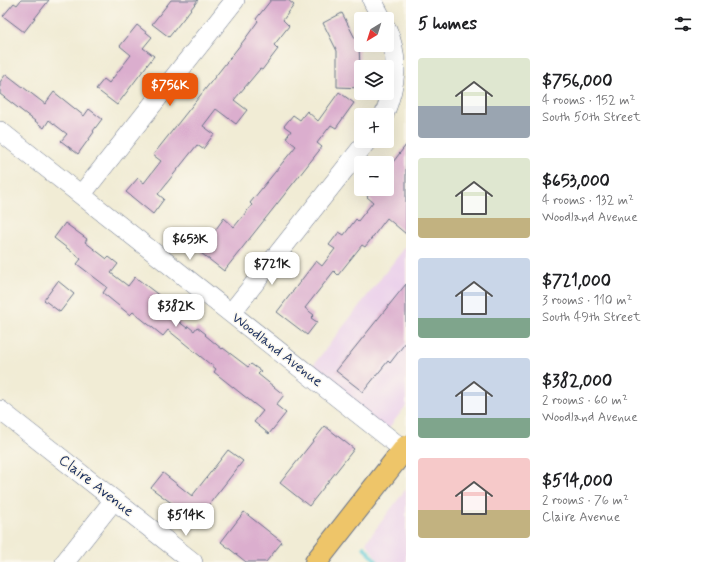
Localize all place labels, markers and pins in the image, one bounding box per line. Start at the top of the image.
pin: $756K [142,73,198,107]
pin: $653K [162,227,218,261]
pin: $721K [244,252,300,286]
pin: $382K [148,294,204,328]
pin: $514K [158,503,214,537]

